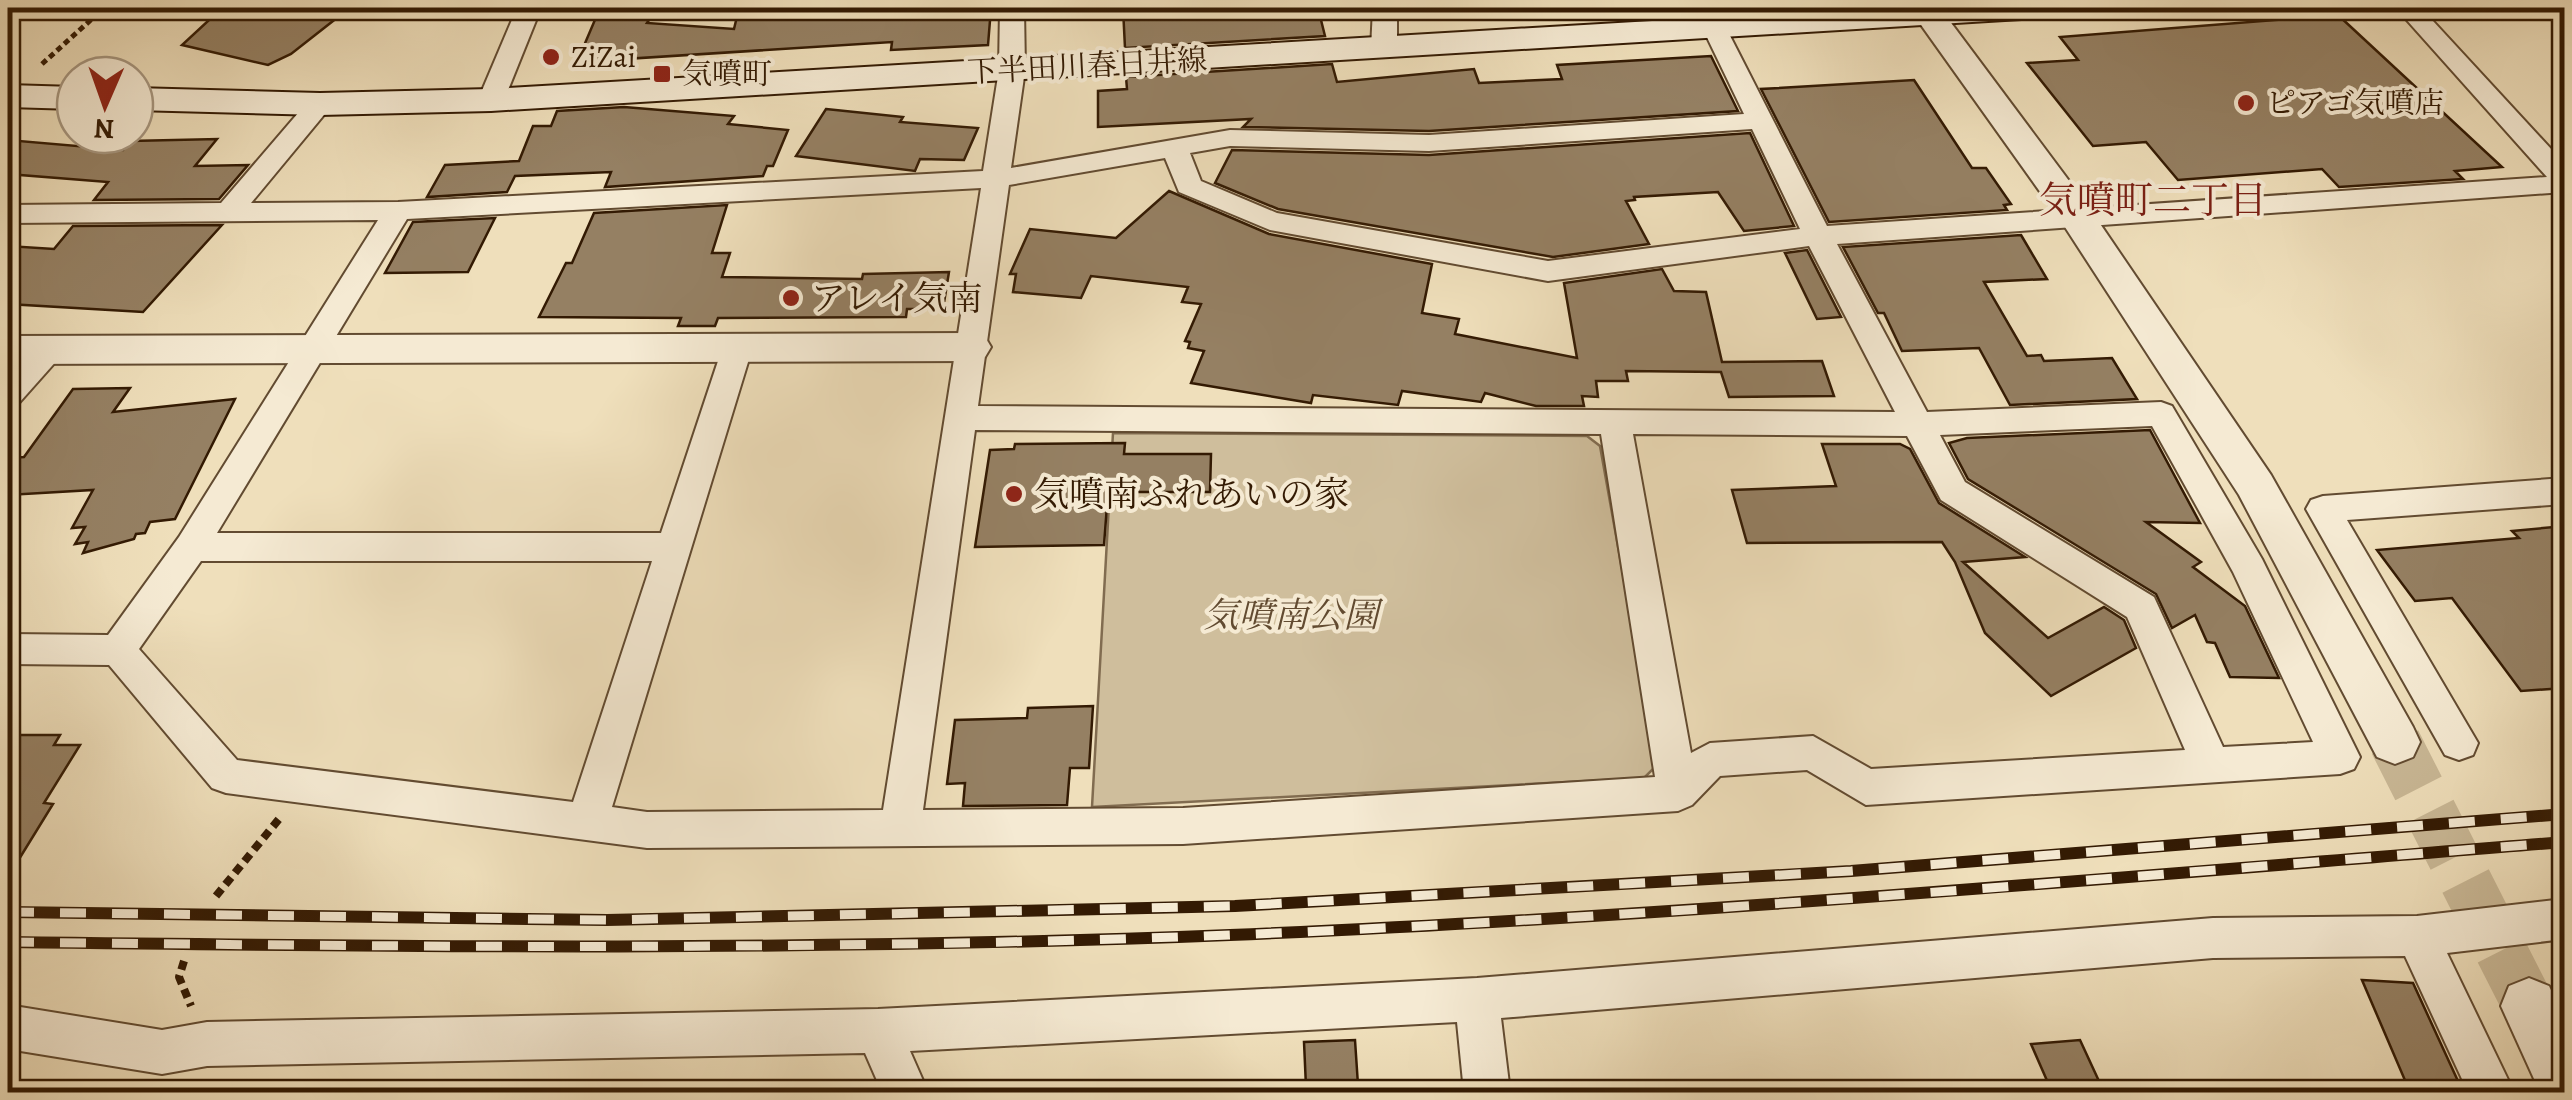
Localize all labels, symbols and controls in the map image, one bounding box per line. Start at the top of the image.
place label: ZiZai [571,37,636,77]
street label: 下半田川春日井線 [966,40,1208,92]
marker: ZiZai [540,46,562,68]
place label: 気噴町 [682,54,772,94]
north arrow [55,55,155,155]
marker: 気噴町 [651,63,673,85]
place label: ピアゴ気噴店 [2266,83,2445,123]
marker: ピアゴ気噴店 [2235,92,2257,114]
text: N [93,110,115,148]
district label: 気噴町二丁目 [2039,174,2267,226]
place label: アレイ気南 [811,274,983,322]
marker: アレイ気南 [780,287,802,309]
place label: 気噴南ふれあいの家 [1034,470,1349,518]
marker: 気噴南ふれあいの家 [1003,483,1025,505]
park label: 気噴南公園 [1203,591,1383,639]

